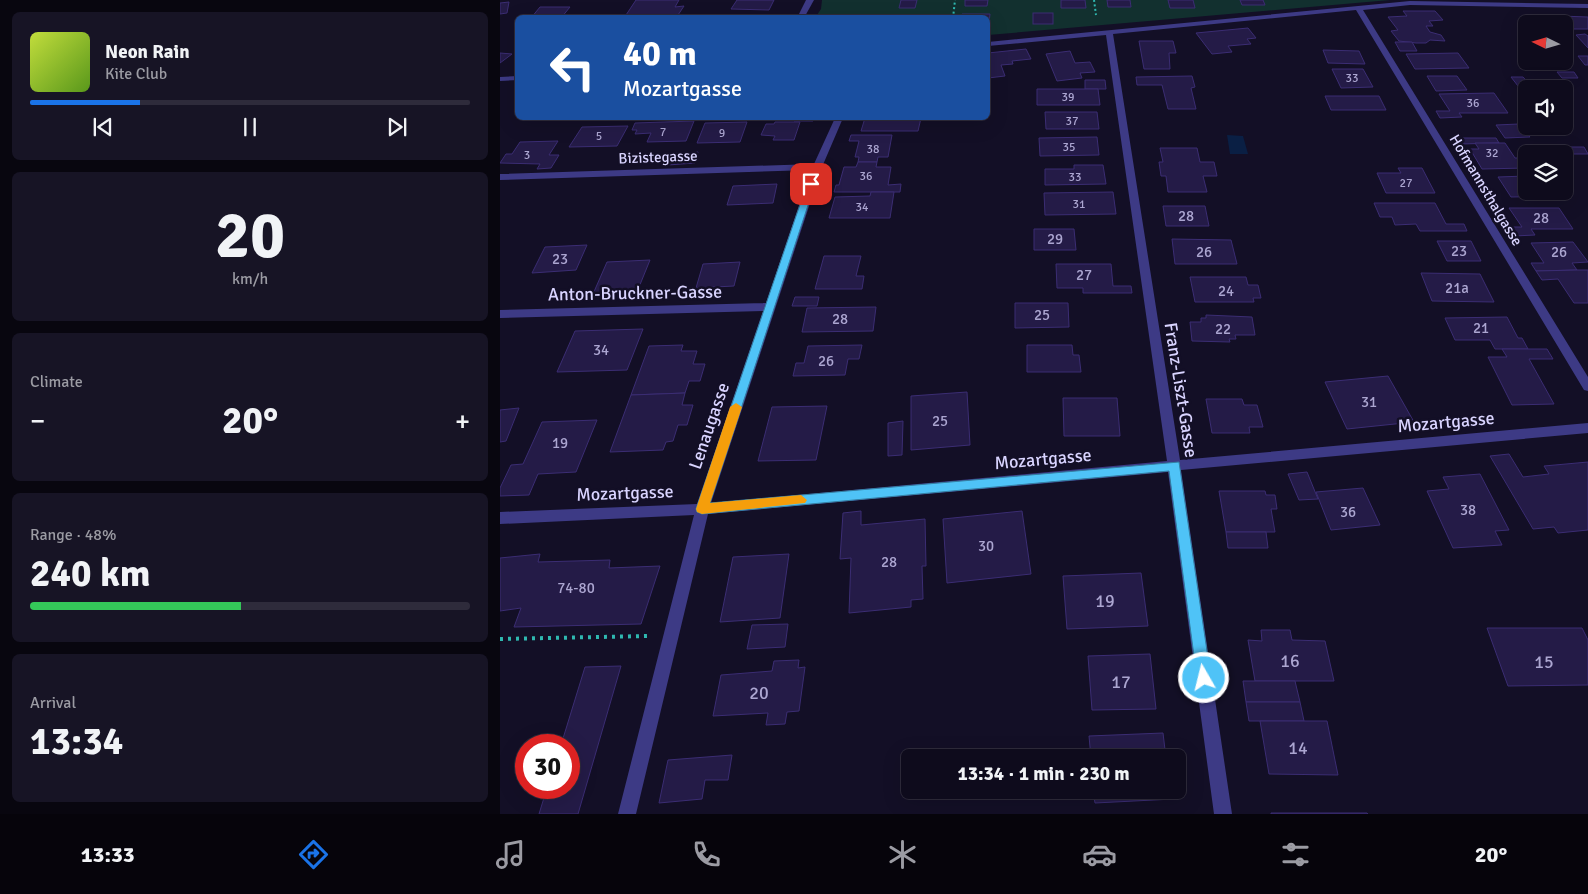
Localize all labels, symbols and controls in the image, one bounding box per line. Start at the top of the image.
north arrow [1518,15,1572,70]
map controls [1518,15,1573,200]
text: 40 m [623,32,697,75]
icon: left [540,35,605,100]
text: Neon Rain [105,40,190,64]
text: Kite Club [105,64,167,84]
house number: 33 [1346,71,1358,86]
text: Mozartgasse [623,75,742,102]
button: sound [1518,80,1573,135]
house number: 39 [1062,90,1074,105]
house number: 36 [1467,96,1479,111]
icon: previous [89,113,117,141]
icon: pause [236,113,264,141]
icon: next [383,113,411,141]
house number: 37 [1066,114,1078,129]
house number: 7 [660,125,666,140]
house number: 9 [719,126,725,141]
house number: 5 [596,129,602,144]
street label: Hofmannsthalgasse [1446,131,1526,249]
house number: 35 [1063,140,1075,155]
house number: 38 [867,142,879,157]
button: layers [1518,145,1573,200]
house number: 32 [1486,146,1498,161]
street label: Bizistegasse [618,147,698,167]
house number: 3 [524,148,530,163]
pin [790,163,832,205]
house number: 36 [860,169,872,184]
icon: arrive [797,170,825,198]
house number: 33 [1069,170,1081,185]
house number: 27 [1400,176,1412,191]
text: 20 [215,196,285,276]
house number: 31 [1073,197,1085,212]
house number: 34 [856,200,869,215]
house number: 28 [1178,207,1194,225]
house number: 28 [1533,209,1549,227]
house number: 29 [1047,230,1063,248]
house number: 23 [1451,242,1467,260]
house number: 26 [1196,243,1212,261]
house number: 26 [1551,243,1567,261]
house number: 23 [552,250,568,268]
house number: 27 [1076,266,1092,284]
text: km/h [232,269,268,289]
house number: 21a [1445,279,1469,297]
street label: Anton-Bruckner-Gasse [548,280,722,306]
house number: 24 [1218,282,1234,300]
house number: 25 [1034,306,1050,324]
house number: 28 [832,310,848,328]
house number: 21 [1473,319,1489,337]
house number: 22 [1215,320,1231,338]
street label: Franz-Liszt-Gasse [1159,321,1203,459]
house number: 34 [593,341,609,359]
house number: 26 [818,352,834,370]
text: Climate [30,372,83,392]
street label: Lenaugasse [684,380,734,472]
house number: 31 [1361,393,1377,411]
text: 20° [222,397,278,444]
text: − [30,404,45,438]
text: + [455,404,470,438]
street label: Mozartgasse [1397,407,1495,437]
house number: 25 [932,412,948,430]
house number: 19 [552,434,568,452]
street label: Mozartgasse [994,444,1092,474]
street label: Mozartgasse [576,480,674,506]
house number: 38 [1460,501,1476,519]
house number: 36 [1340,503,1356,521]
text: Range · 48% [30,525,116,545]
house number: 30 [978,537,994,555]
text: 240 km [30,550,151,597]
house number: 28 [881,553,897,571]
house number: 74-80 [557,579,595,597]
house number: 19 [1095,590,1115,612]
house number: 16 [1280,650,1300,672]
position arrow [1177,651,1229,703]
house number: 15 [1534,651,1554,673]
house number: 17 [1111,671,1131,693]
house number: 20 [749,682,769,704]
text: Arrival [30,693,76,713]
text: 13:34 [30,718,123,765]
speed limit sign: 30 [515,734,580,799]
house number: 14 [1288,737,1308,759]
text: 13:34 · 1 min · 230 m [957,762,1130,786]
icon: directions [296,837,331,872]
icon: music [493,837,528,872]
icon: phone [689,837,724,872]
icon: climate [885,837,920,872]
icon: car [1082,837,1117,872]
icon: filters [1278,837,1313,872]
text: 13:33 [81,841,135,868]
text: 20° [1475,841,1507,868]

